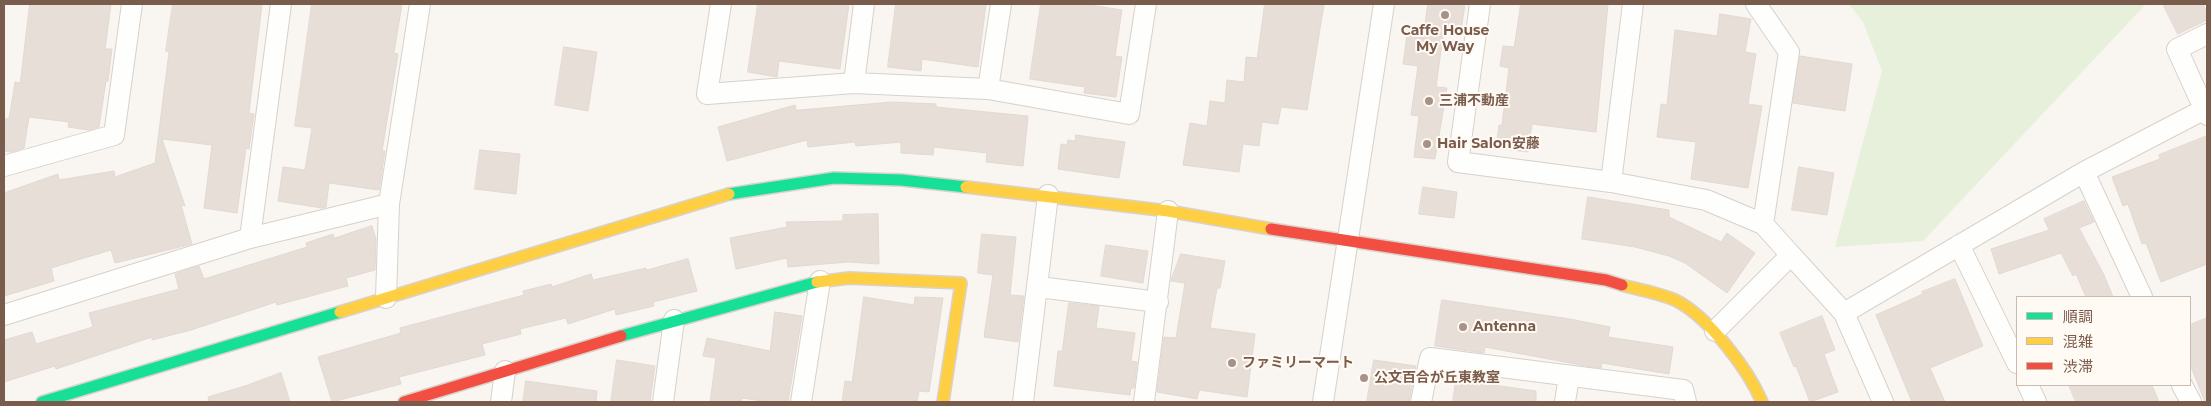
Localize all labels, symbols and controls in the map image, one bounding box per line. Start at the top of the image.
marker: Caffe House My Way [1439,9,1451,21]
place label: Caffe House My Way [1401,23,1489,56]
place label: 三浦不動産 [1439,93,1509,109]
marker: 三浦不動産 [1423,95,1435,107]
place label: Hair Salon安藤 [1437,136,1540,152]
marker: Hair Salon安藤 [1421,138,1433,150]
legend [2016,296,2191,386]
text: 順調 [2063,307,2093,326]
place label: Antenna [1473,319,1536,335]
marker: Antenna [1457,321,1469,333]
text: 混雑 [2063,332,2093,351]
place label: ファミリーマート [1242,355,1354,371]
marker: ファミリーマート [1226,357,1238,369]
text: 渋滞 [2063,357,2093,376]
place label: 公文百合が丘東教室 [1374,370,1500,386]
marker: 公文百合が丘東教室 [1358,372,1370,384]

